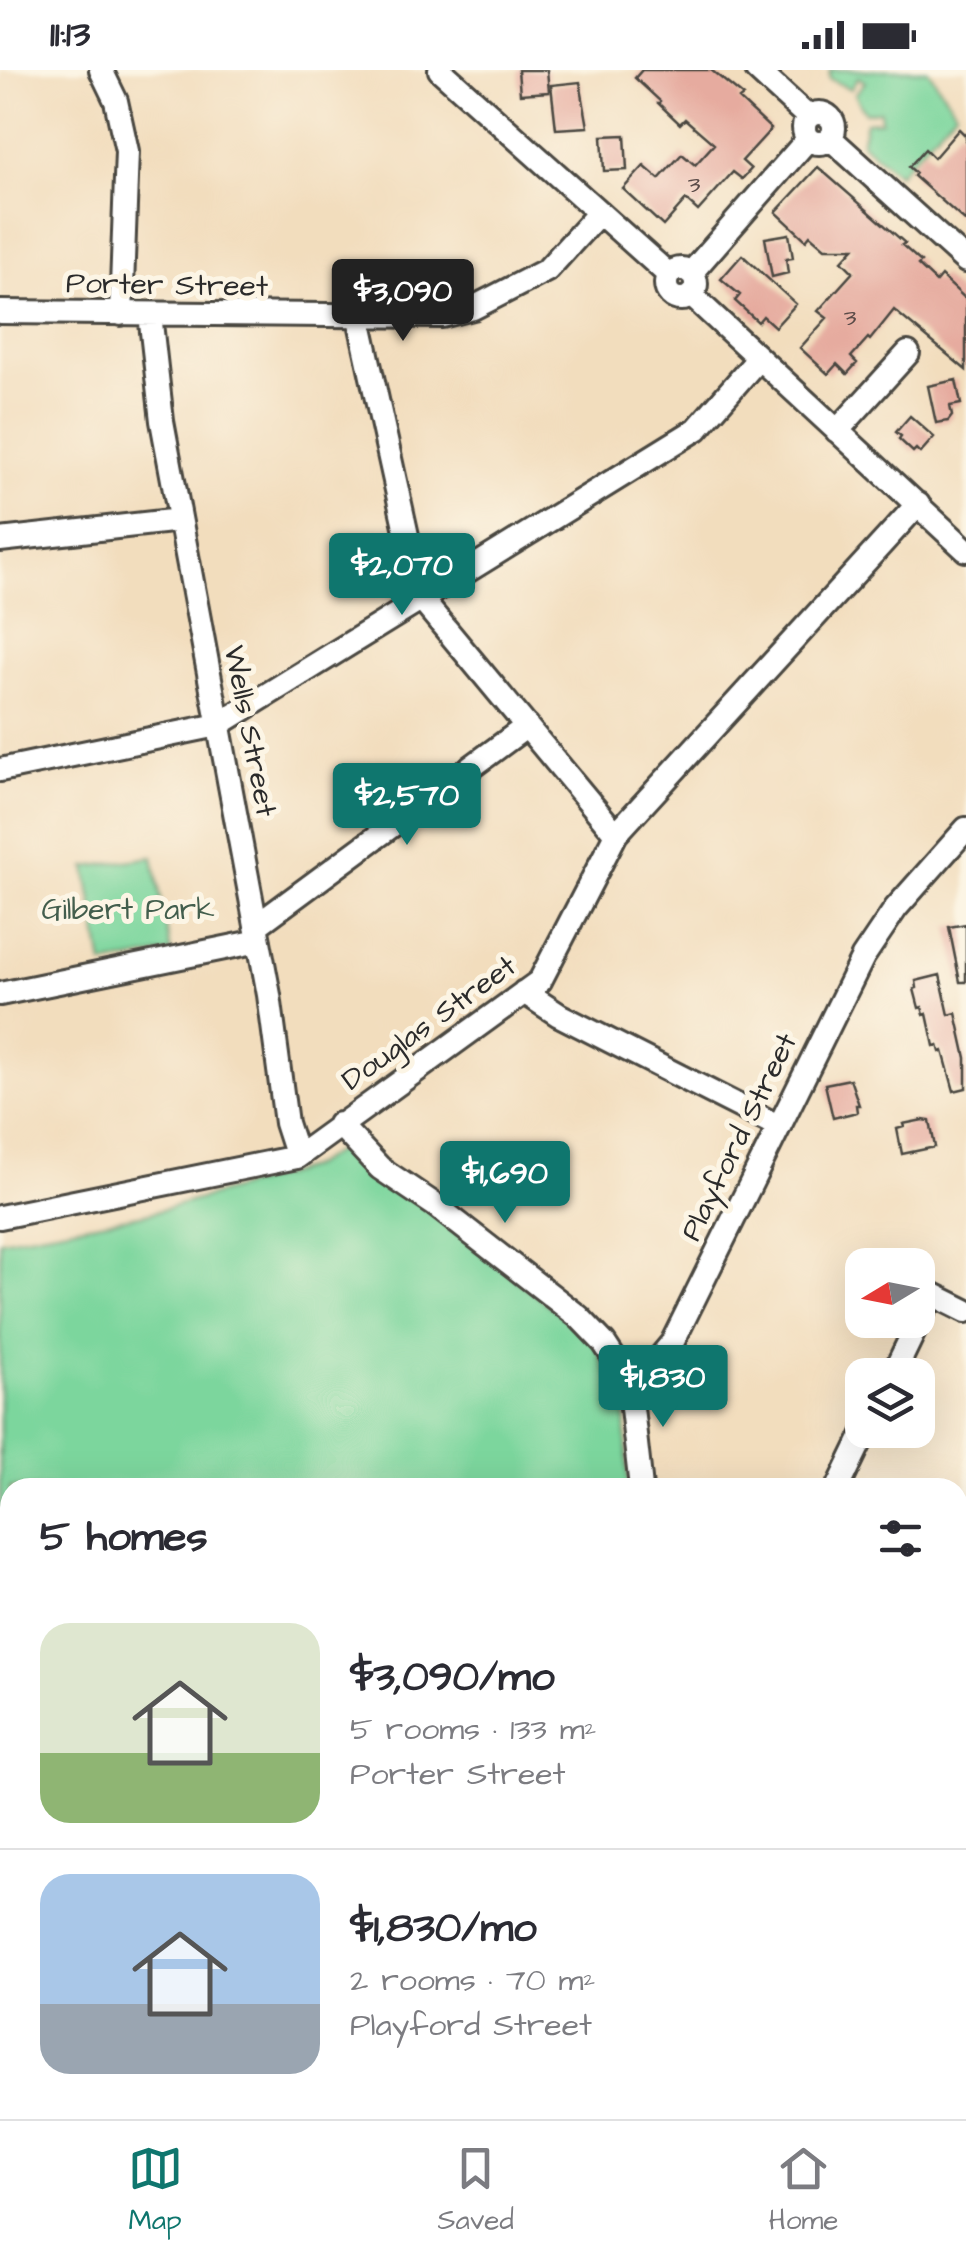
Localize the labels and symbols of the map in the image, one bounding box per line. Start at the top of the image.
house number: 3 [688,167,701,202]
pin: $3,090 [322,259,484,344]
street label: Porter Street [66,262,268,308]
house number: 3 [844,300,857,335]
pin: $2,070 [321,533,483,618]
street label: Wells Street [213,642,287,820]
pin: $2,570 [326,763,488,848]
park label: Gilbert Park [41,889,215,931]
street label: Douglas Street [333,945,526,1102]
street label: Playford Street [670,1026,808,1249]
pin: $1,690 [424,1141,586,1226]
north arrow [845,1248,935,1338]
pin: $1,830 [582,1345,744,1430]

